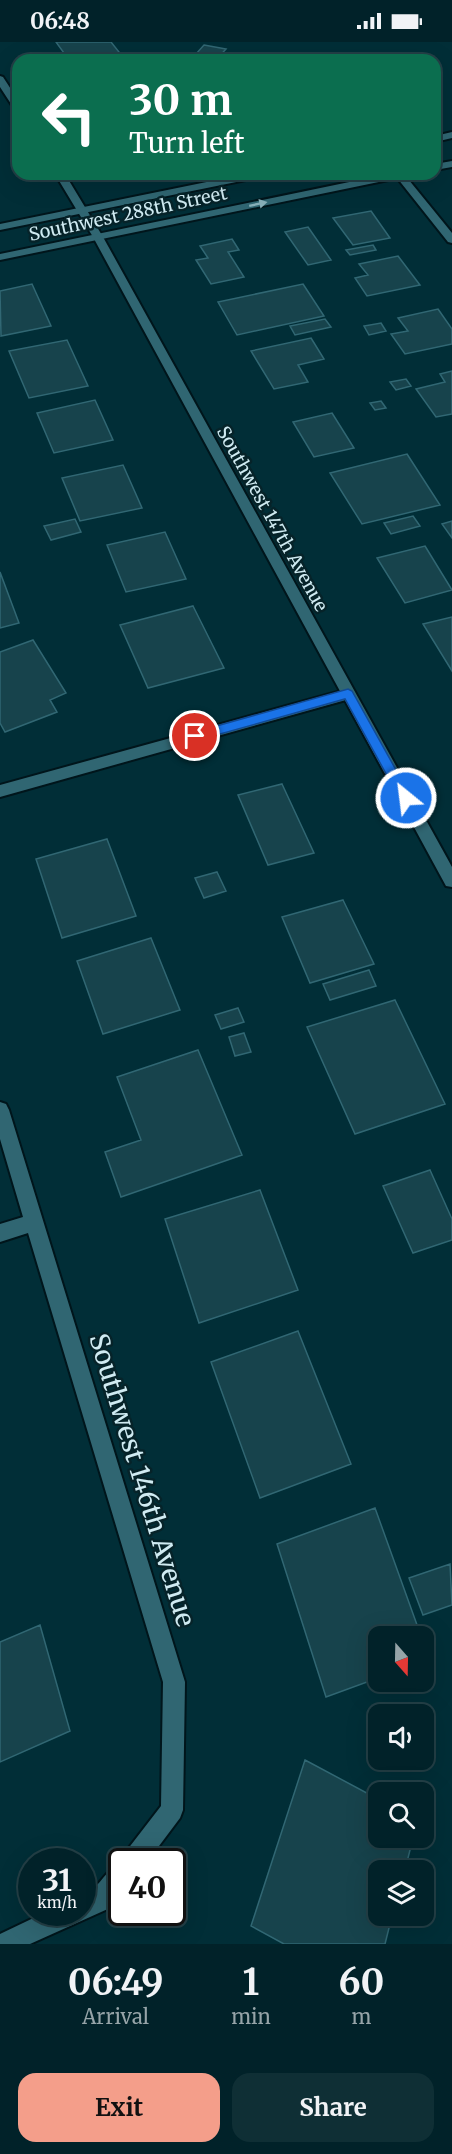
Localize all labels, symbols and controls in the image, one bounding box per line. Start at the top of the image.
text: 06:48 [30,7,90,35]
text: 30 m [129,74,233,126]
icon: left [30,78,108,156]
text: Turn left [129,126,244,160]
street label: Southwest 288th Street [27,181,229,246]
one-way arrow [249,199,268,208]
street label: Southwest 147th Avenue [212,422,333,615]
pin [169,710,220,761]
icon: arrive [178,719,211,752]
position arrow [374,766,438,830]
street label: Southwest 146th Avenue [82,1329,203,1630]
north arrow [368,1626,434,1692]
map controls [368,1626,434,1926]
button: sound [368,1704,434,1770]
button: search [368,1782,434,1848]
speed limit sign: 40 [108,1848,186,1926]
button: layers [368,1860,434,1926]
text: 31 [42,1861,72,1899]
text: km/h [37,1893,77,1912]
text: 06:49 [68,1960,163,2005]
text: 1 [243,1960,259,2005]
text: 60 [338,1960,384,2005]
text: Arrival [82,2004,149,2029]
text: min [231,2004,271,2029]
text: m [351,2004,371,2029]
button: Exit [18,2073,220,2142]
button: Share [232,2073,434,2142]

